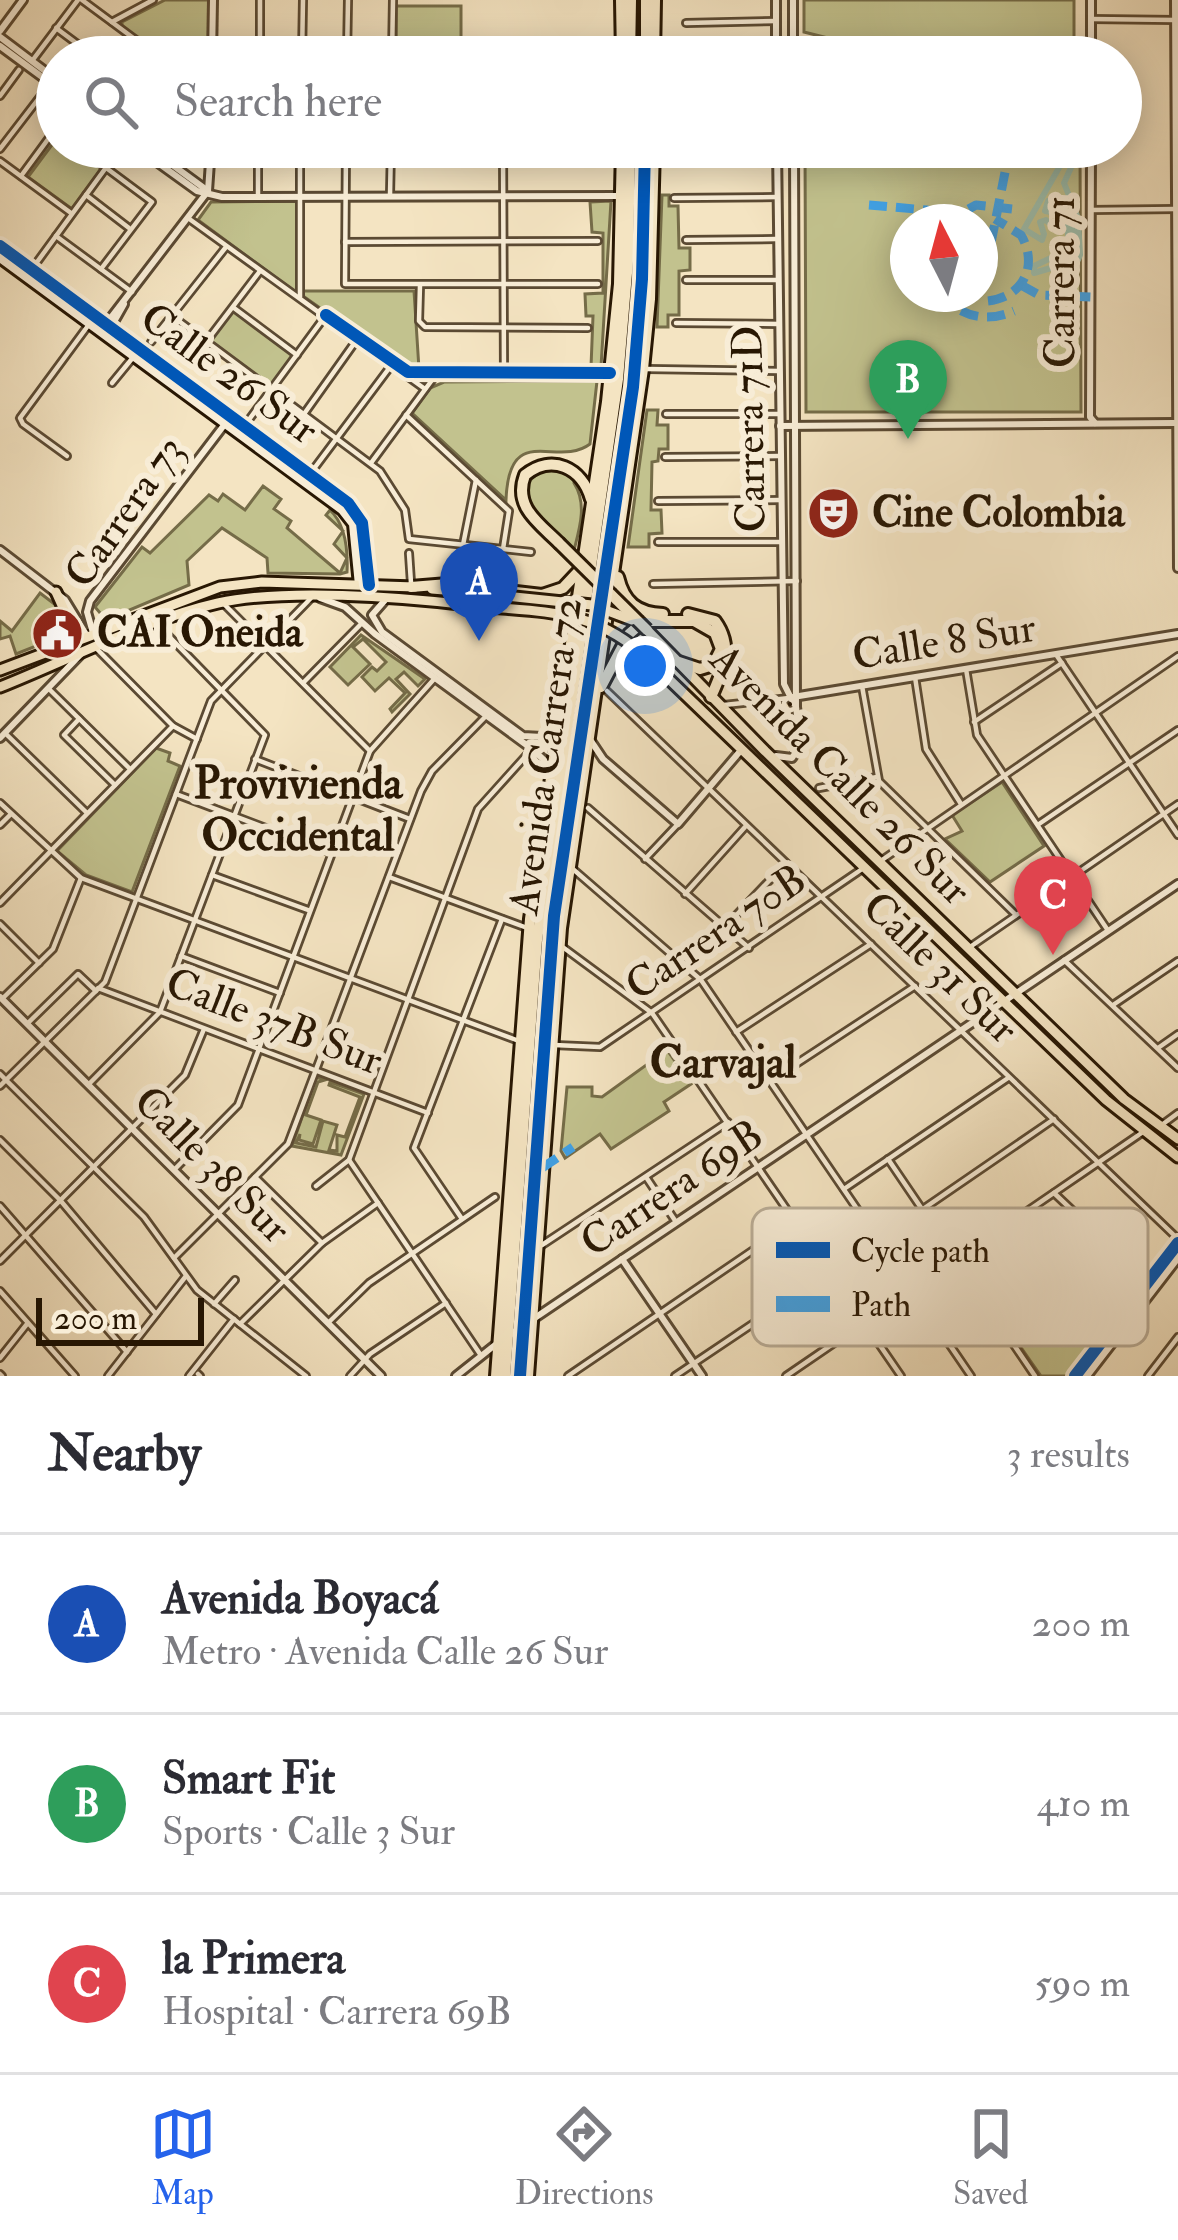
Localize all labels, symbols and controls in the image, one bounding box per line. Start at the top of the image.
search box [36,36,1142,168]
icon: search [78,69,144,135]
text: Search here [174,74,382,130]
street label: Carrera 71 [1035,196,1087,368]
north arrow [890,204,998,312]
street label: Calle 26 Sur [130,292,328,456]
street label: Carrera 71D [722,325,778,533]
pin: B [869,340,947,439]
street label: Carrera 73 [54,426,196,598]
theatre icon: Cine Colombia [805,485,861,541]
place label: Cine Colombia [872,487,1126,539]
pin: A [440,542,518,641]
street label: Avenida Carrera 72 [498,594,594,919]
street label: Calle 8 Sur [849,602,1040,682]
public building icon: CAI Oneida [30,605,86,661]
place label: CAI Oneida [97,607,304,659]
street label: Avenida Calle 26 Sur [698,633,982,917]
your location [615,636,675,696]
district label: Provivienda Occidental [194,756,404,864]
street label: Carrera 70B [616,854,816,1012]
pin: C [1014,856,1092,955]
street label: Calle 31 Sur [851,881,1029,1055]
street label: Calle 37B Sur [158,957,390,1087]
district label: Carvajal [650,1035,797,1091]
street label: Calle 38 Sur [123,1076,302,1255]
street label: Carrera 69B [571,1109,773,1269]
legend [752,1208,1148,1346]
text: Cycle path [851,1231,990,1273]
text: Path [851,1285,911,1326]
scale bar [36,1292,204,1345]
text: 200 m [54,1298,137,1339]
text: Nearby [48,1422,201,1486]
text: 3 results [1007,1430,1130,1479]
text: Avenida Boyacá [162,1571,438,1627]
text: A [75,1599,99,1648]
text: 200 m [1032,1599,1130,1648]
text: Metro · Avenida Calle 26 Sur [162,1627,608,1676]
text: Smart Fit [162,1751,335,1807]
text: B [74,1779,100,1828]
text: 410 m [1037,1779,1130,1828]
text: Sports · Calle 3 Sur [162,1807,455,1856]
text: la Primera [162,1931,345,1987]
text: C [73,1959,101,2008]
text: 590 m [1034,1959,1130,2008]
text: Hospital · Carrera 69B [162,1987,512,2036]
tab: Map [150,2101,216,2214]
tab: Directions [515,2101,654,2214]
tab: Saved [953,2101,1028,2214]

